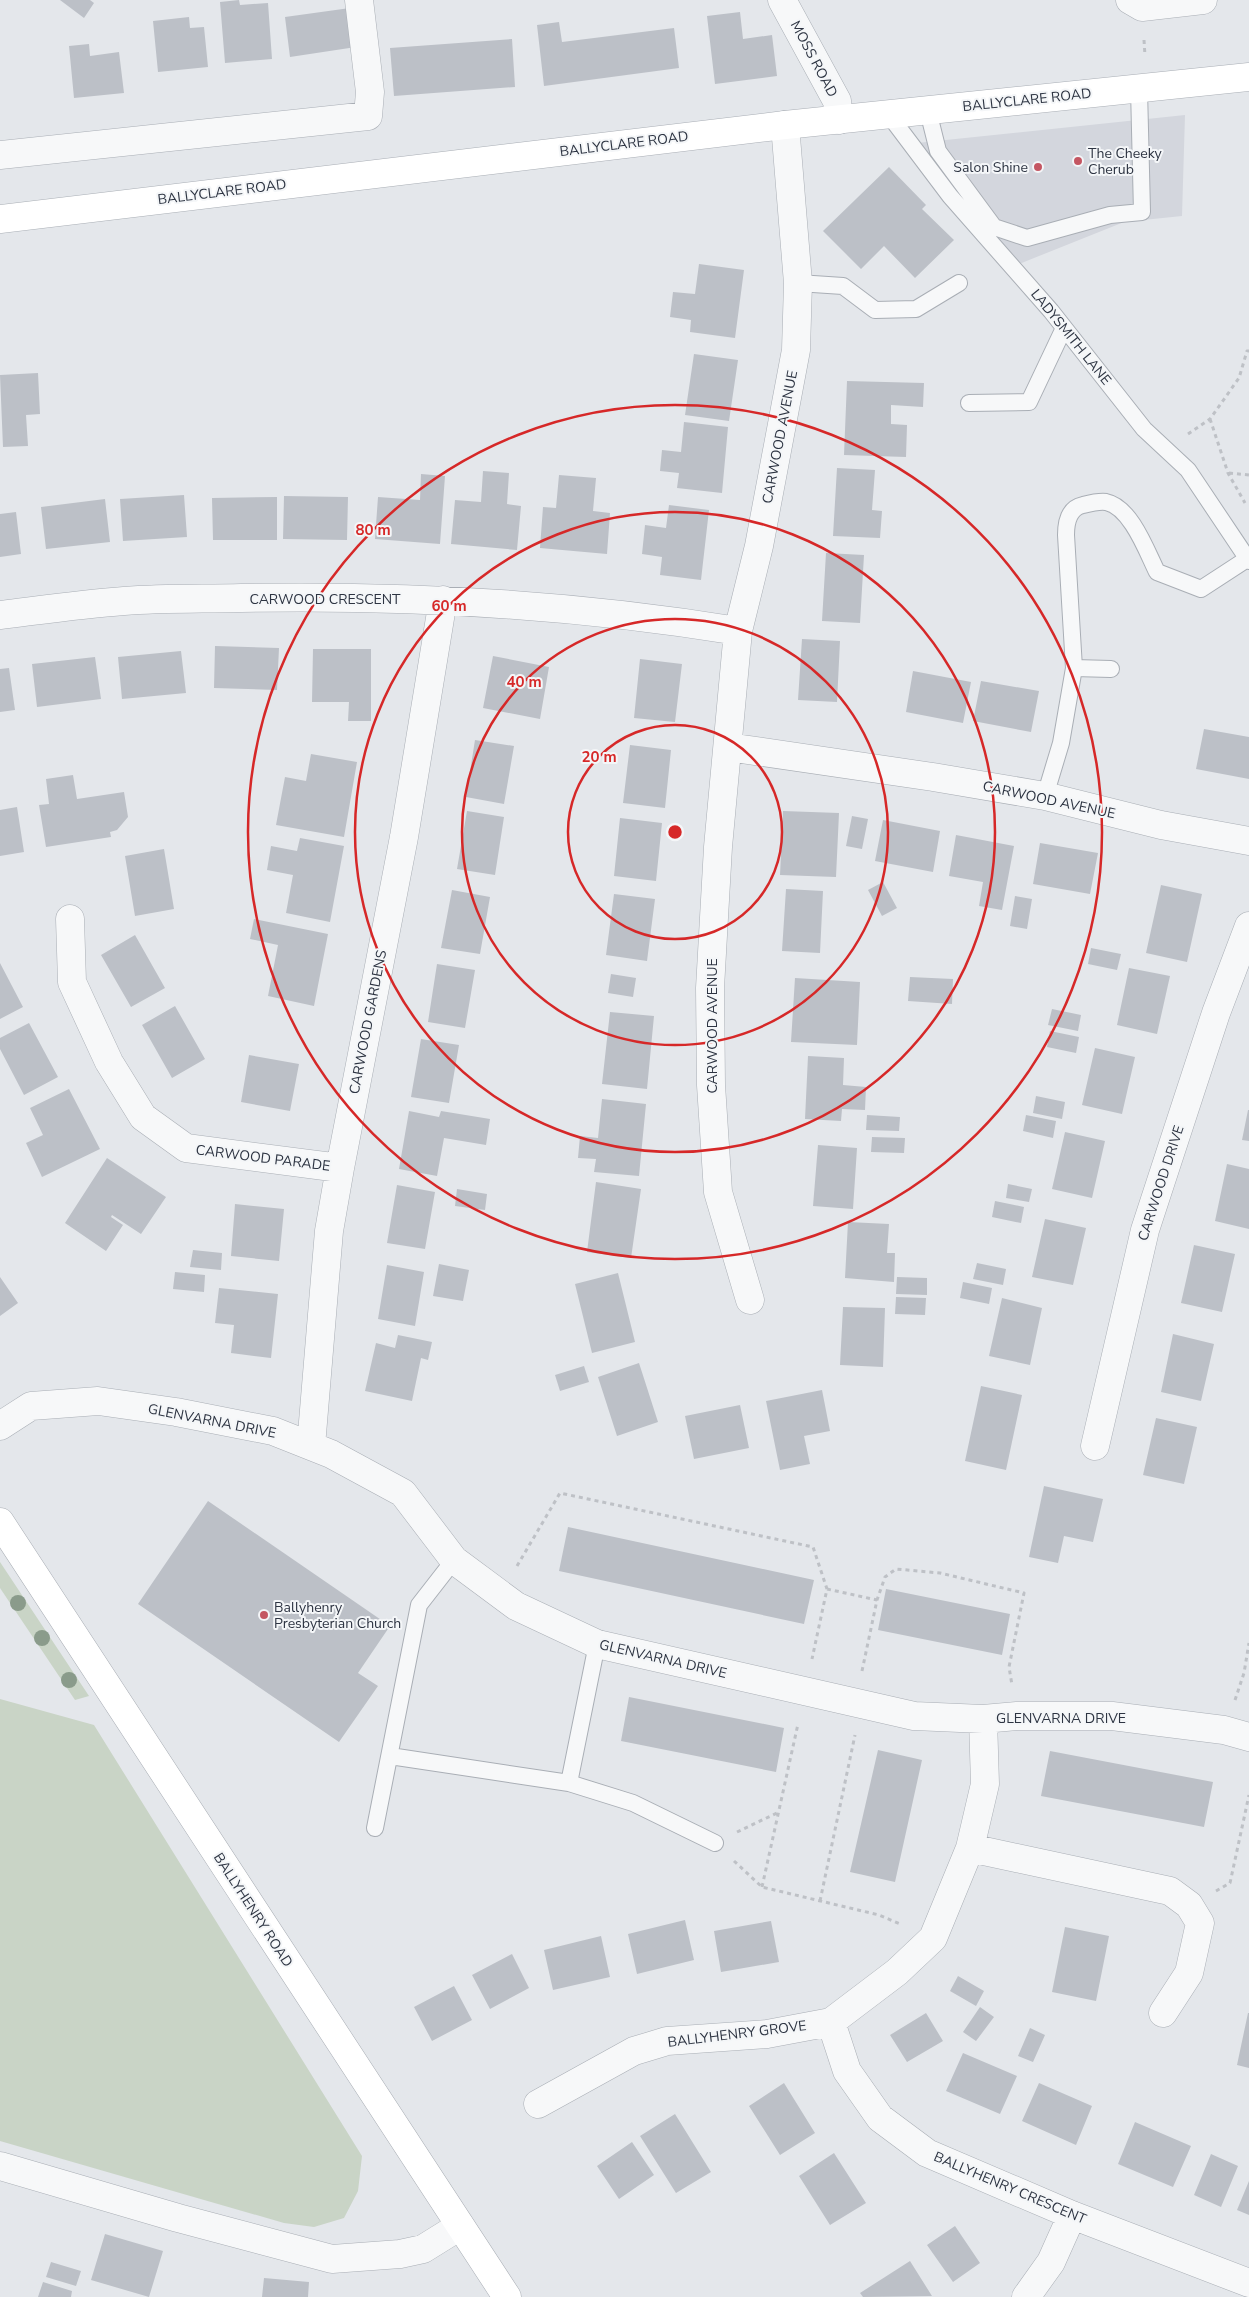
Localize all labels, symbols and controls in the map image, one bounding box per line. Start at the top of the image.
street label: MOSS ROAD [786,17,842,101]
street label: BALLYCLARE ROAD [962,84,1092,116]
street label: BALLYCLARE ROAD [559,127,689,161]
place label: The Cheeky Cherub [1088,144,1162,179]
marker: The Cheeky Cherub [1072,155,1084,167]
place label: Salon Shine [953,158,1028,177]
marker: Salon Shine [1032,161,1044,173]
street label: BALLYCLARE ROAD [157,175,287,209]
street label: LADYSMITH LANE [1026,285,1116,389]
street label: CARWOOD AVENUE [758,369,802,505]
text: 80 m [355,520,391,540]
street label: CARWOOD CRESCENT [249,590,401,609]
text: 60 m [431,596,467,616]
text: 40 m [506,672,542,692]
text: 20 m [581,747,617,767]
street label: CARWOOD AVENUE [981,777,1117,823]
centre of rings [666,823,684,841]
street label: CARWOOD GARDENS [345,948,391,1096]
street label: CARWOOD AVENUE [703,958,722,1094]
street label: CARWOOD DRIVE [1133,1123,1189,1243]
street label: CARWOOD PARADE [195,1140,331,1176]
street label: GLENVARNA DRIVE [146,1399,278,1443]
place label: Ballyhenry Presbyterian Church [274,1598,401,1633]
marker: Ballyhenry Presbyterian Church [258,1609,270,1621]
street label: GLENVARNA DRIVE [597,1635,729,1683]
street label: GLENVARNA DRIVE [996,1709,1126,1728]
street label: BALLYHENRY ROAD [209,1849,297,1971]
street label: BALLYHENRY GROVE [666,2016,808,2052]
street label: BALLYHENRY CRESCENT [931,2147,1090,2229]

